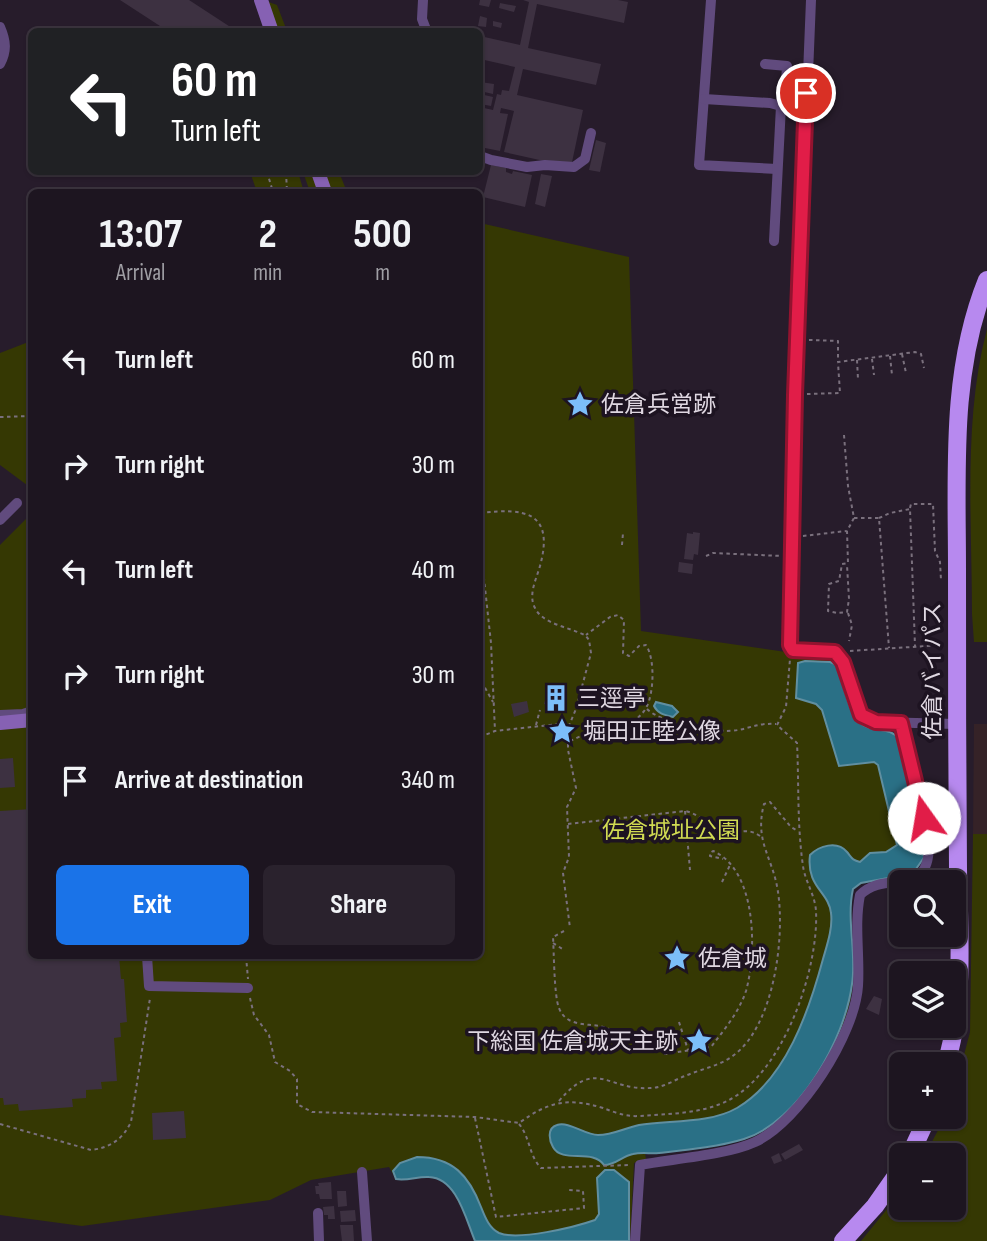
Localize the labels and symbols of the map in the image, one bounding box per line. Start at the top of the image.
pin [776,63,836,123]
place icon: 佐倉兵営跡 [565,389,595,419]
place label: 佐倉兵営跡 [601,391,716,419]
street label: 佐倉バイパス [919,602,947,740]
building icon: 三逕亭 [541,683,571,713]
place label: 三逕亭 [577,685,646,713]
place icon: 堀田正睦公像 [547,716,577,746]
place label: 堀田正睦公像 [583,718,721,746]
position arrow [887,781,961,855]
park label: 佐倉城址公園 [602,817,740,845]
place icon: 佐倉城 [662,943,692,973]
place label: 佐倉城 [698,945,767,973]
place icon: 下総国 佐倉城天主跡 [684,1026,714,1056]
place label: 下総国 佐倉城天主跡 [467,1028,678,1056]

